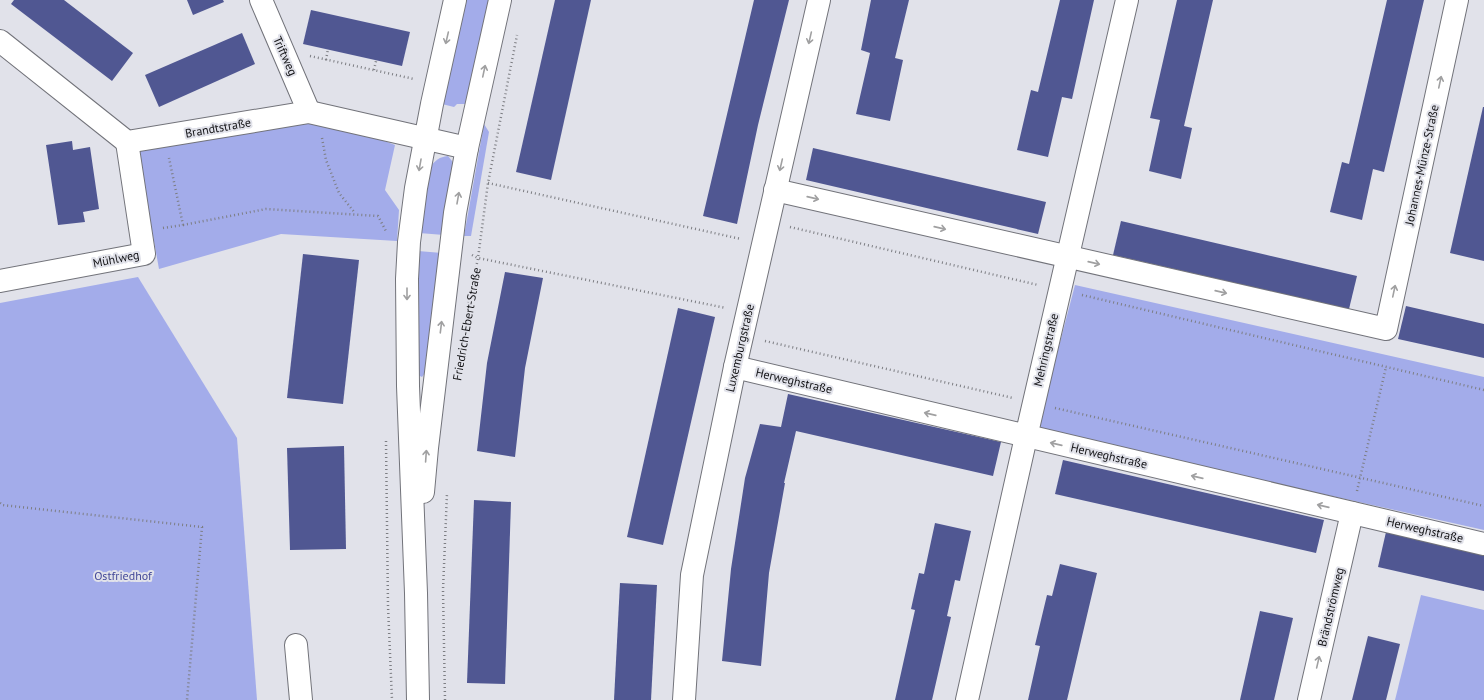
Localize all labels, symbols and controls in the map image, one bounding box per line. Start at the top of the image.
one-way arrow [442,31,450,44]
one-way arrow [806,31,814,44]
street label: Triftweg [270,34,301,78]
one-way arrow [481,64,489,77]
one-way arrow [1436,76,1444,89]
street label: Johannes-Münze-Straße [1401,103,1442,228]
street label: Brandtstraße [184,114,252,141]
one-way arrow [416,158,424,171]
one-way arrow [777,158,784,171]
one-way arrow [454,192,462,205]
one-way arrow [806,195,819,203]
one-way arrow [933,224,946,232]
street label: Mühlweg [91,247,140,270]
one-way arrow [1087,260,1100,268]
street label: Friedrich-Ebert-Straße [449,266,484,382]
one-way arrow [1390,285,1398,298]
one-way arrow [403,287,411,300]
one-way arrow [1214,288,1227,296]
street label: Luxemburgstraße [722,302,757,393]
street label: Mehringstraße [1030,312,1061,388]
one-way arrow [438,321,445,334]
street label: Herweghstraße [754,364,834,397]
one-way arrow [924,409,937,417]
one-way arrow [1050,439,1063,447]
street label: Herweghstraße [1069,439,1149,472]
one-way arrow [423,450,430,463]
one-way arrow [1191,472,1204,480]
one-way arrow [1317,502,1330,510]
street label: Herweghstraße [1385,513,1465,546]
street label: Brändströmweg [1314,566,1347,648]
park label: Ostfriedhof [94,568,153,583]
one-way arrow [1315,656,1322,669]

